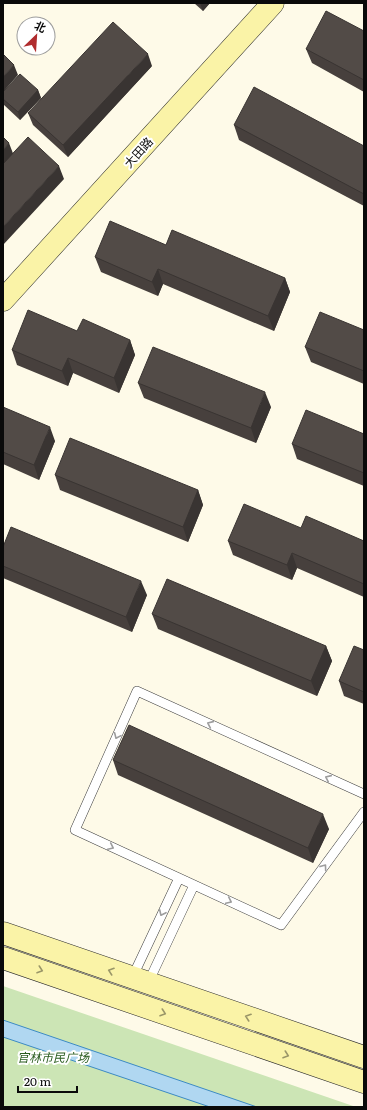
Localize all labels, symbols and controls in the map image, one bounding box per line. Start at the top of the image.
north arrow [16,16,56,56]
text: 北 [32,16,49,36]
street label: 大田路 [119,133,157,171]
one-way arrow [207,721,214,729]
one-way arrow [114,732,122,740]
one-way arrow [325,775,333,783]
one-way arrow [107,842,114,850]
one-way arrow [319,865,326,872]
one-way arrow [224,896,232,904]
one-way arrow [159,909,167,916]
one-way arrow [36,966,43,974]
one-way arrow [108,967,115,975]
one-way arrow [159,1008,166,1016]
one-way arrow [244,1014,251,1022]
park label: 官林市民广场 [17,1048,90,1066]
one-way arrow [282,1050,289,1059]
scale bar [18,1068,77,1094]
text: 20 m [24,1072,51,1090]

